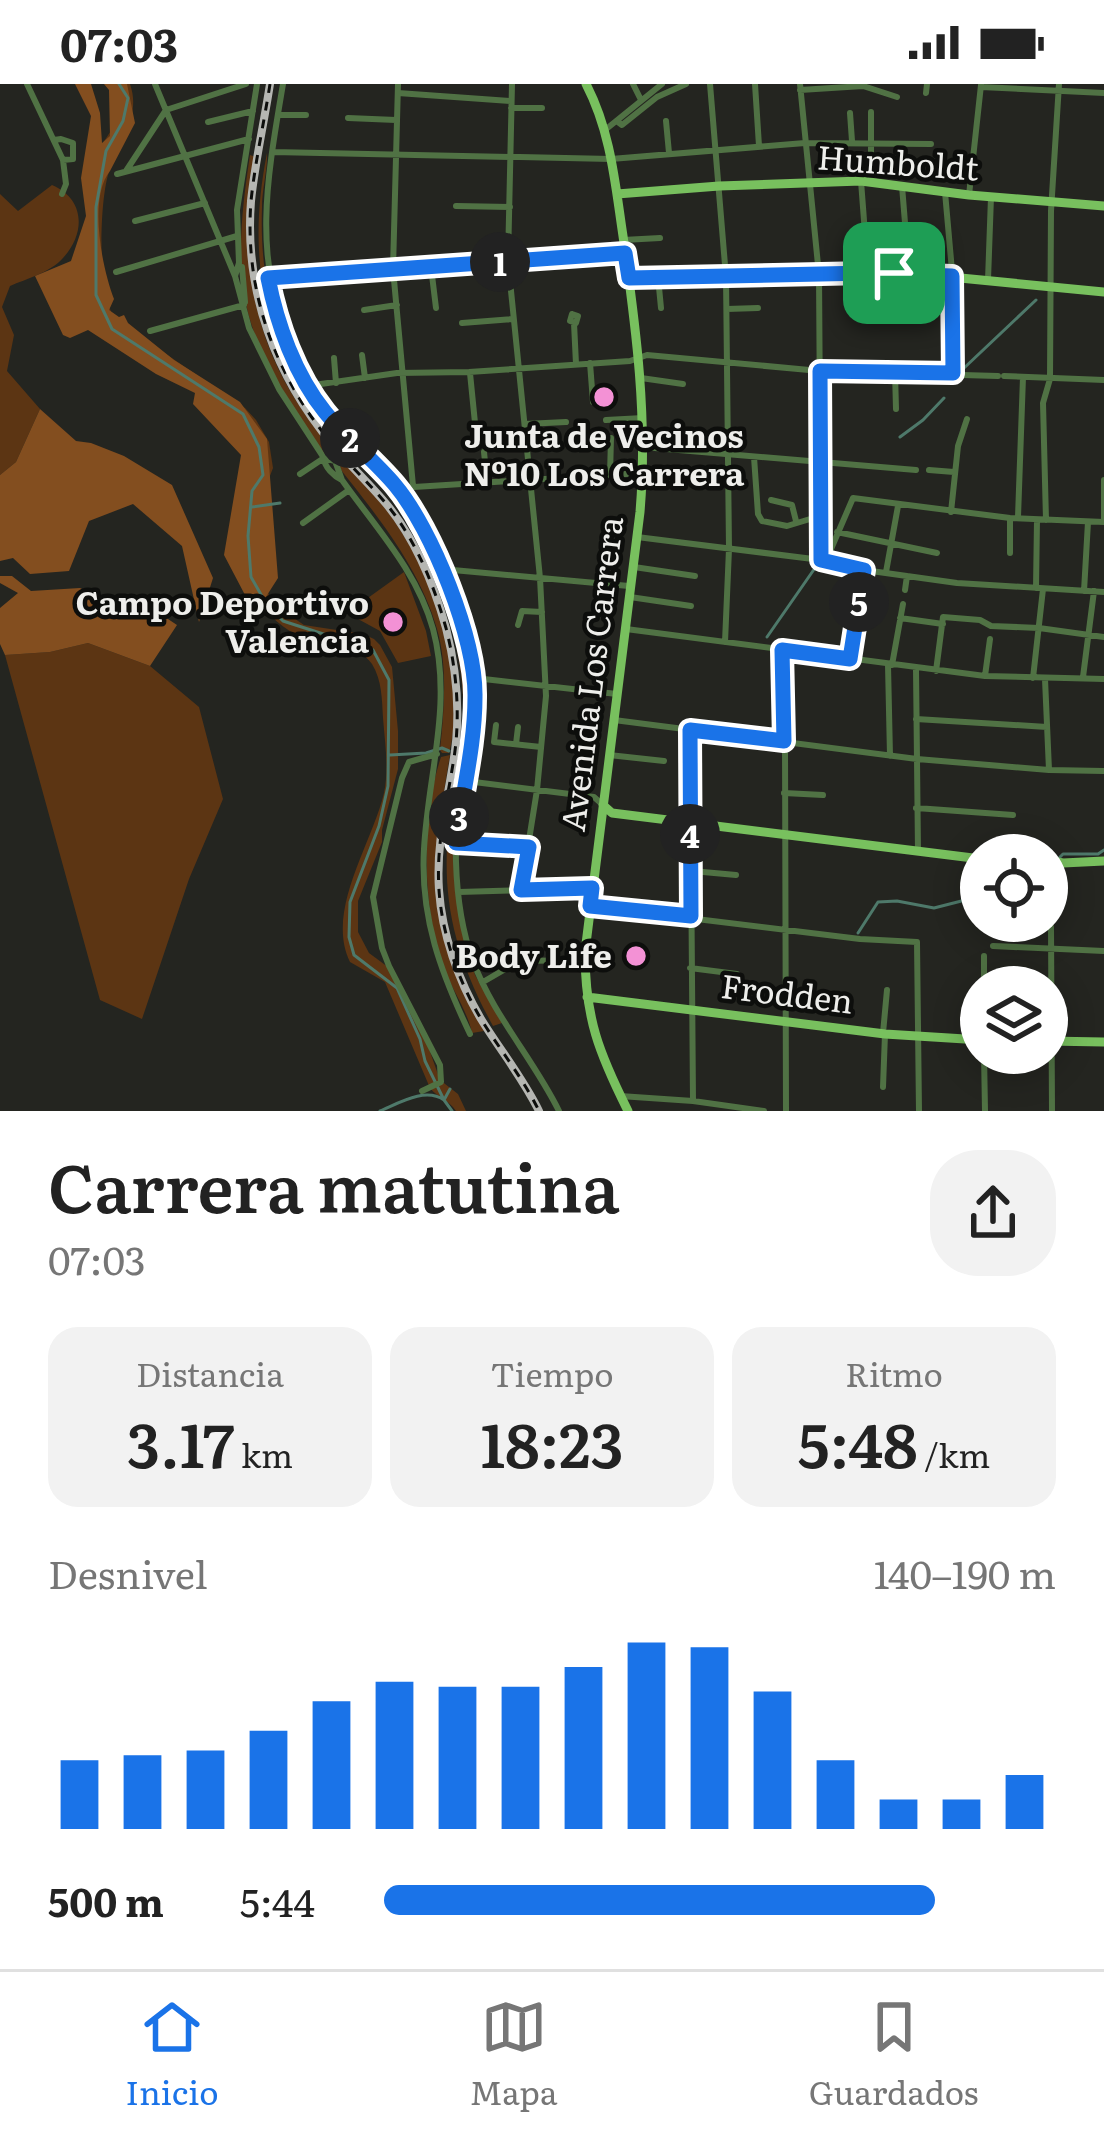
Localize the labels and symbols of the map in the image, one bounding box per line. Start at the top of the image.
street label: Humboldt [816,130,981,191]
pin [843,222,945,324]
pin: 1 [470,232,530,292]
marker: Junta de Vecinos Nº10 Los Carrera [591,384,617,410]
pin: 2 [320,408,380,468]
place label: Junta de Vecinos Nº10 Los Carrera [464,409,745,496]
street label: Avenida Los Carrera [546,513,633,834]
pin: 5 [829,572,889,632]
place label: Campo Deportivo Valencia [76,576,370,663]
marker: Campo Deportivo Valencia [380,609,406,635]
pin: 3 [429,787,489,847]
pin: 4 [660,804,720,864]
place label: Body Life [455,929,612,978]
marker: Body Life [623,943,649,969]
street label: Frodden [718,959,856,1024]

